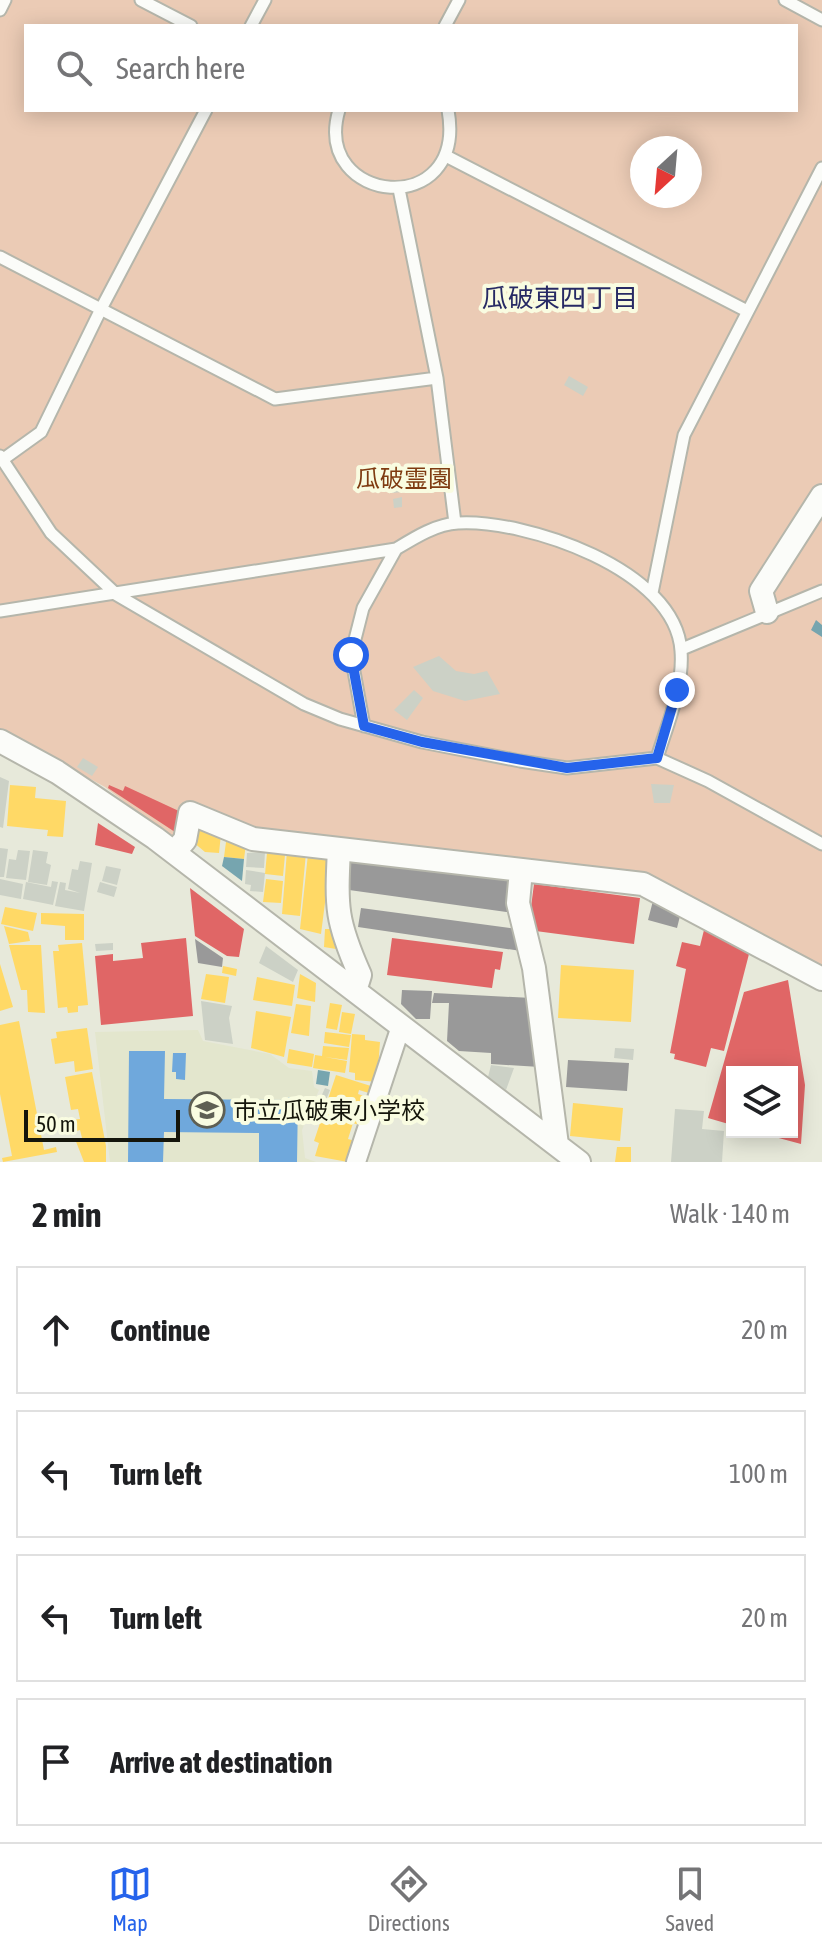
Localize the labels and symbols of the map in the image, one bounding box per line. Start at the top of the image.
north arrow [630,136,702,208]
district label: 瓜破東四丁目 [482,283,638,313]
park label: 瓜破霊園 [356,465,452,492]
route start [333,637,369,673]
route end [659,672,695,708]
school or university icon: 市立瓜破東小学校 [188,1091,226,1129]
place label: 市立瓜破東小学校 [233,1097,425,1124]
scale bar [24,1106,180,1142]

